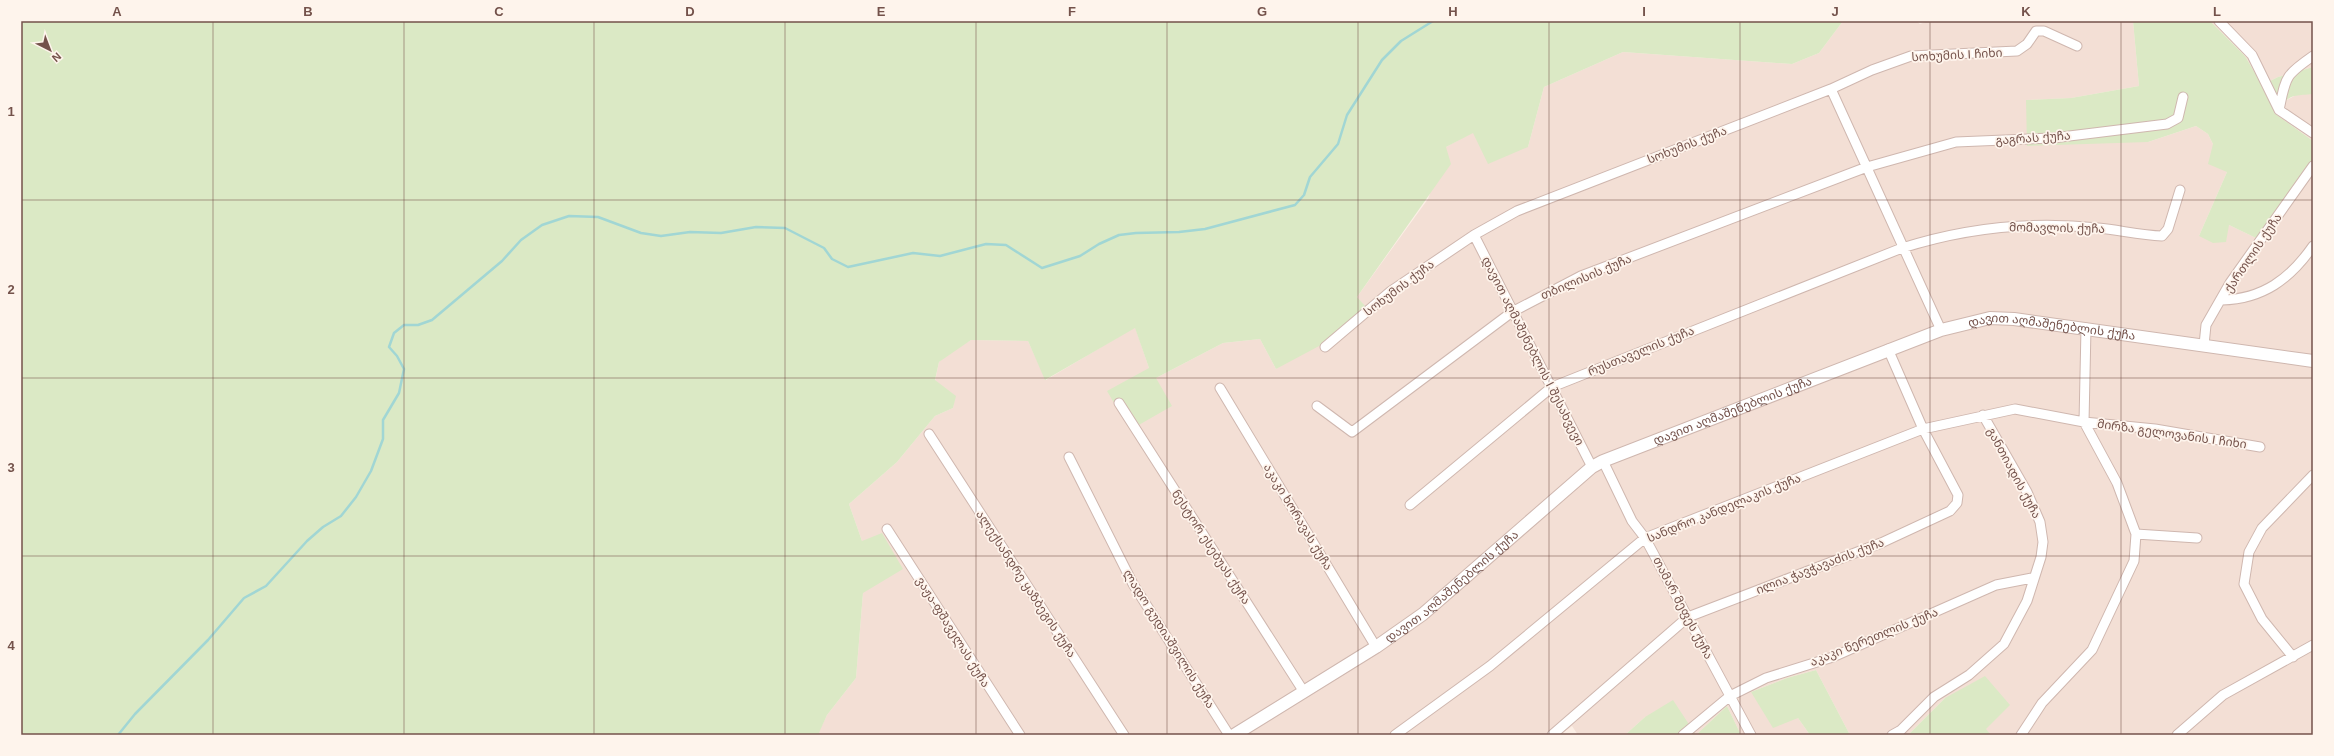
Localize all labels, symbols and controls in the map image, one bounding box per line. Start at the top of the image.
text: A [112,4,122,19]
text: B [303,4,313,19]
text: C [494,4,504,19]
text: D [685,4,695,19]
text: E [877,4,886,19]
text: F [1068,4,1076,19]
text: G [1257,4,1267,19]
text: H [1448,4,1458,19]
text: I [1642,4,1646,19]
text: J [1831,4,1839,19]
text: K [2021,4,2031,19]
text: L [2213,4,2221,19]
north arrow [30,30,70,70]
street label: სოხუმის I ჩიხი [1911,46,2003,64]
text: N [50,50,64,65]
text: 1 [7,104,15,119]
street label: სოხუმის ქუჩა [1645,123,1729,167]
street label: გაგრას ქუჩა [1995,128,2071,148]
street label: ქართლის ქუჩა [2221,211,2285,296]
street label: მომავლის ქუჩა [2009,220,2105,237]
street label: თბილისის ქუჩა [1538,252,1634,303]
street label: დავით აღმაშენებლის I შესახვევი [1478,254,1587,448]
street label: სოხუმის ქუჩა [1361,257,1437,319]
text: 2 [7,282,15,297]
street label: დავით აღმაშენებლის ქუჩა [1967,311,2136,343]
street label: რუსთაველის ქუჩა [1586,323,1697,380]
street label: დავით აღმაშენებლის ქუჩა [1651,374,1814,449]
street label: მირზა გელოვანის I ჩიხი [2096,417,2248,452]
street label: განთიადის ქუჩა [1983,425,2044,521]
text: 3 [7,460,15,475]
street label: აკაკი ხორავას ქუჩა [1261,461,1335,573]
street label: სანდრო კანდელაკის ქუჩა [1645,471,1803,546]
street label: ნესტორ ესებუას ქუჩა [1169,487,1253,607]
street label: ალექსანდრე ყაზბეგის ქუჩა [972,508,1079,661]
street label: დავით აღმაშენებლის ქუჩა [1382,527,1521,646]
street label: ილია ჭავჭავაძის ქუჩა [1754,535,1886,598]
street label: თამარ მეფეს ქუჩა [1650,554,1716,662]
street label: ლადო გუდიაშვილის ქუჩა [1120,567,1218,712]
street label: ვაჟა-ფშაველას ქუჩა [912,574,993,690]
street label: აკაკი წერეთლის ქუჩა [1808,605,1940,670]
text: 4 [7,638,15,653]

